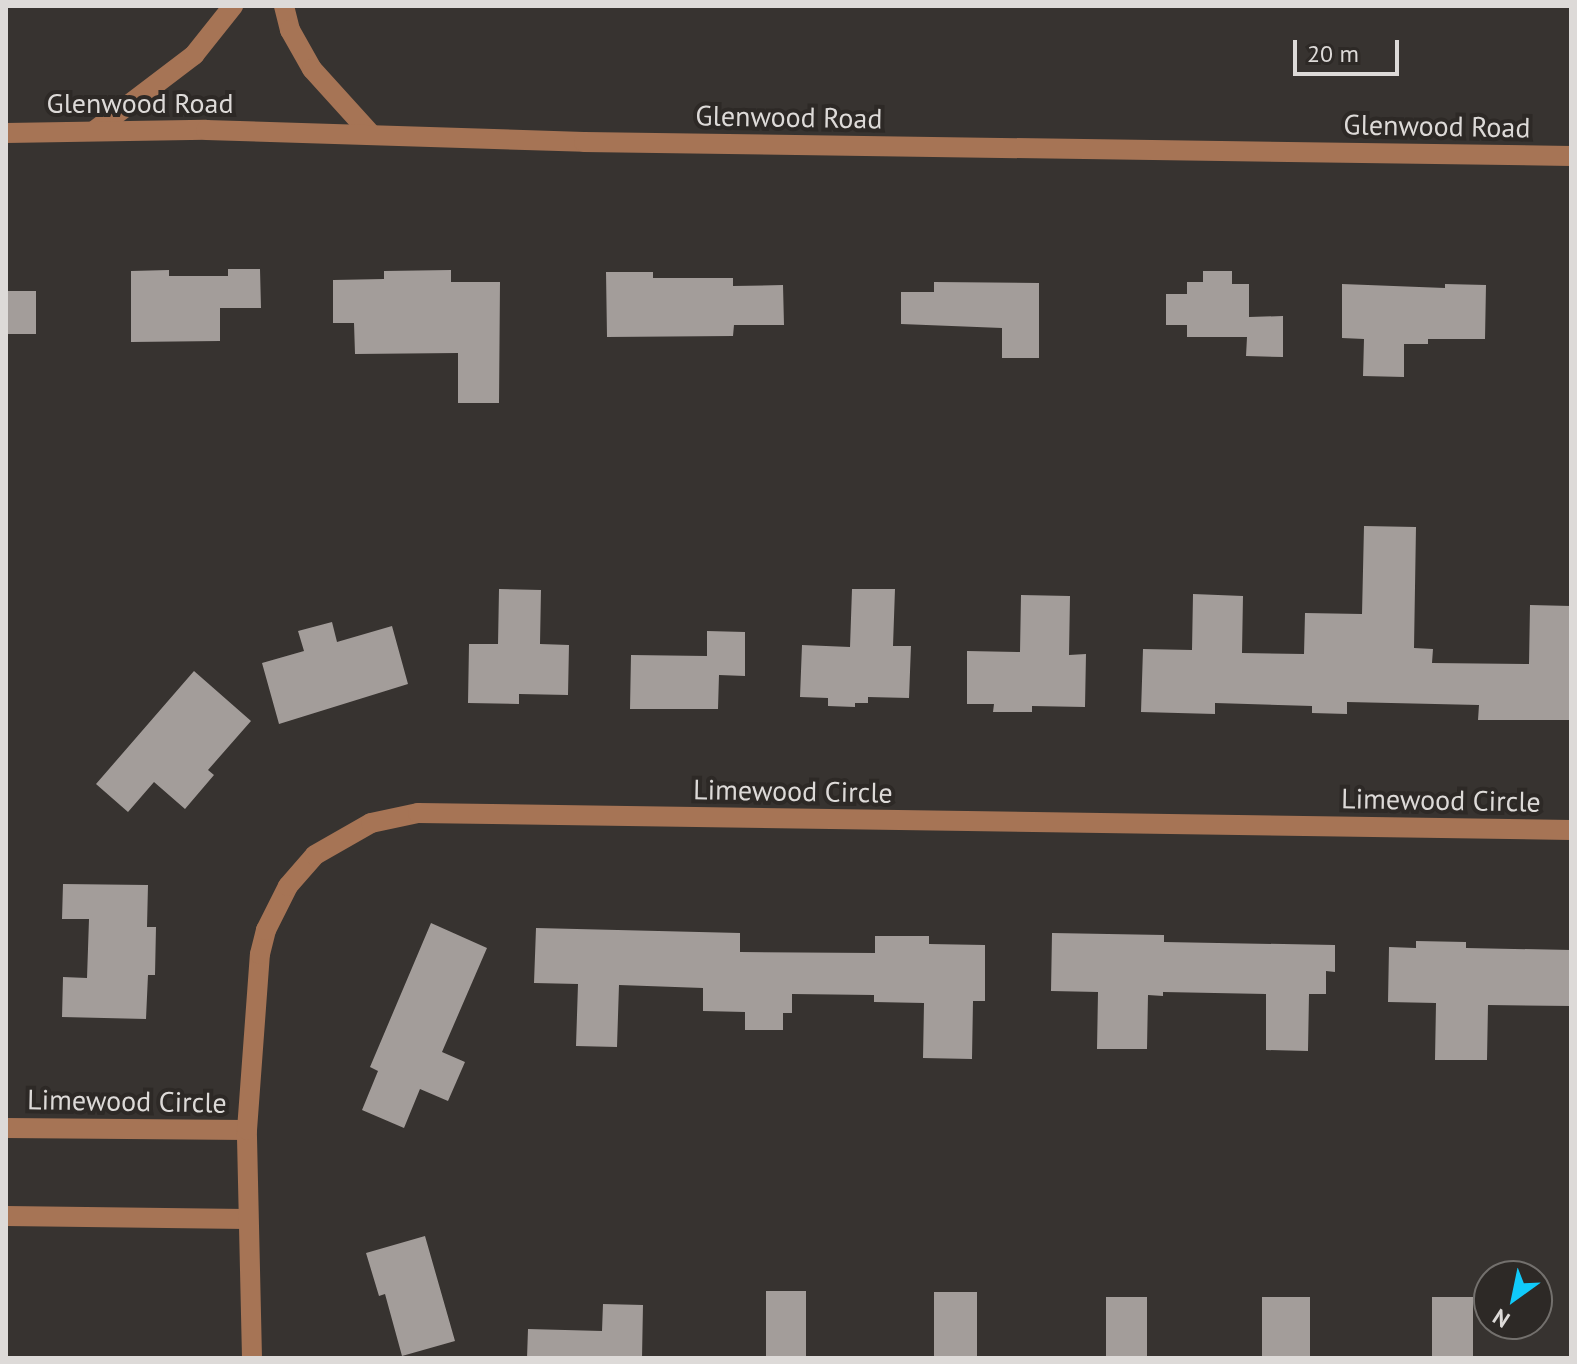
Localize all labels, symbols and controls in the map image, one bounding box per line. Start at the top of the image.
scale bar [1297,24,1403,74]
text: 20 m [1307,38,1359,69]
street label: Glenwood Road [47,86,233,120]
street label: Glenwood Road [695,99,883,135]
street label: Glenwood Road [1343,108,1531,144]
street label: Limewood Circle [693,772,893,810]
street label: Limewood Circle [1341,781,1541,819]
street label: Limewood Circle [27,1082,227,1120]
north arrow [1473,1260,1553,1340]
text: N [1487,1303,1515,1334]

